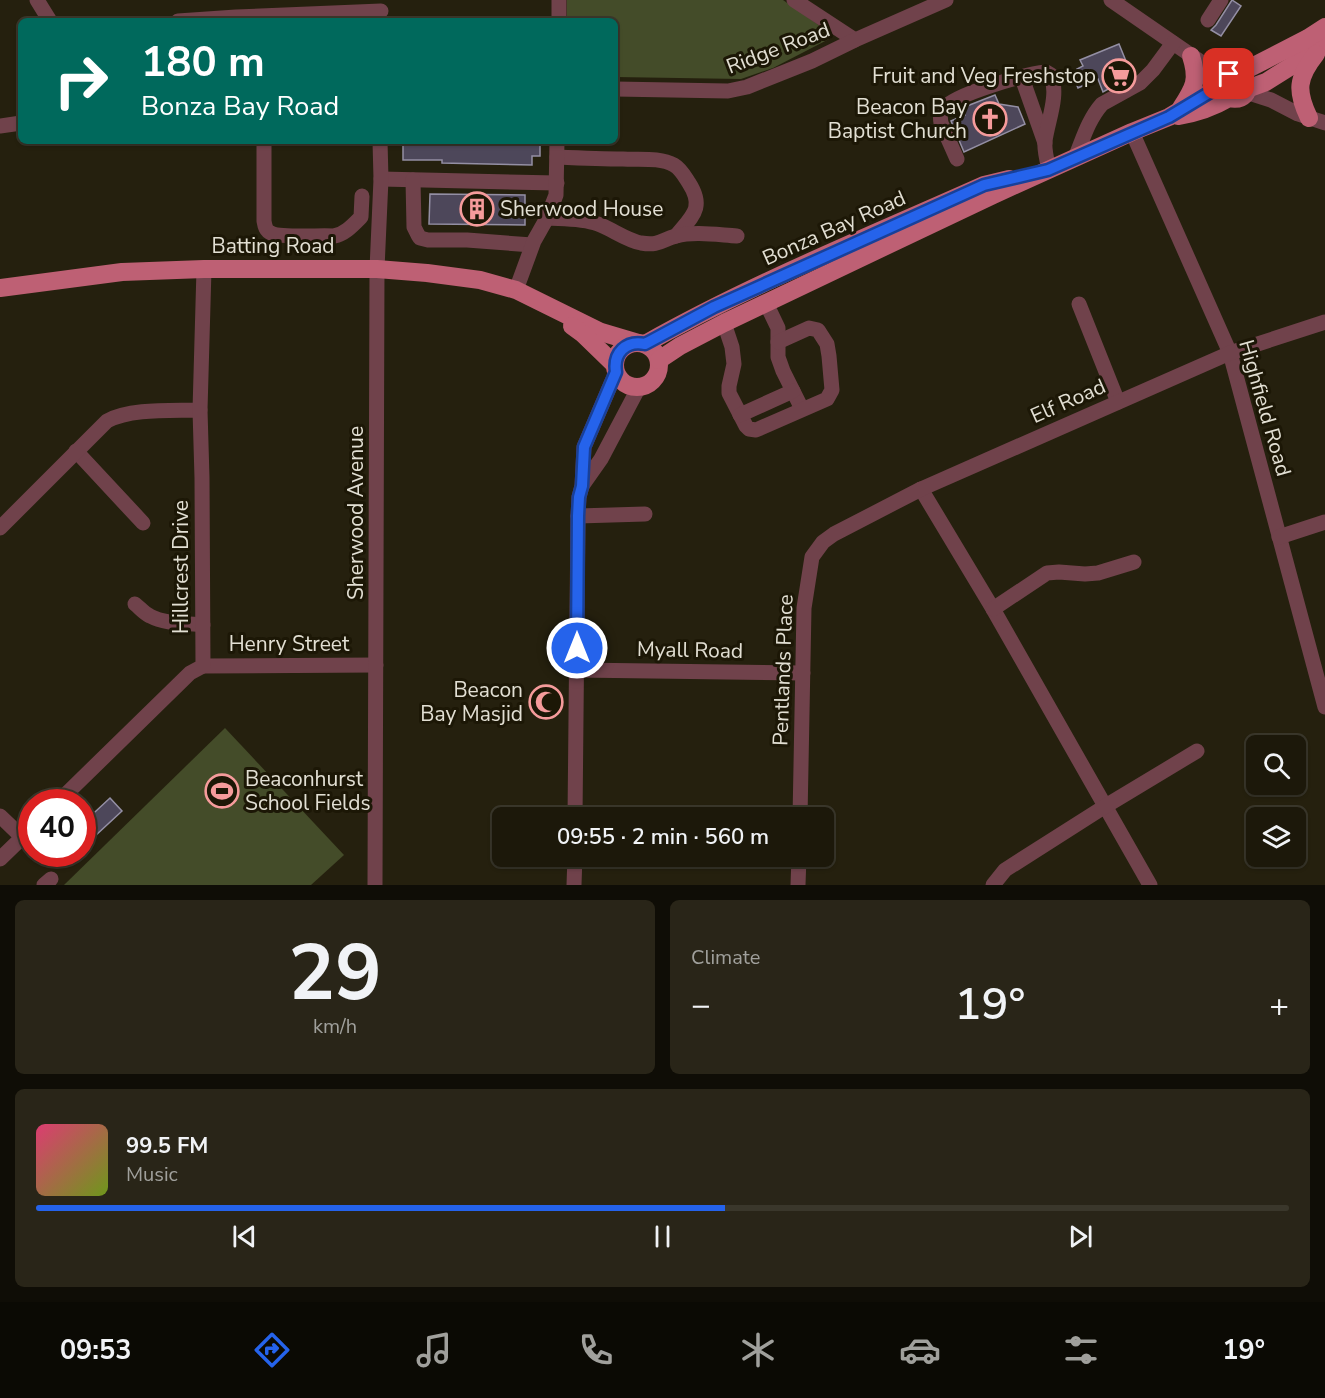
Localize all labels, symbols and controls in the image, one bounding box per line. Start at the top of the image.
street label: Ridge Road [722,15,834,81]
text: 180 m [141,34,265,91]
icon: right [42,42,120,120]
pin [1203,48,1254,99]
icon: arrive [1212,57,1245,90]
supermarket icon: Fruit and Veg Freshstop [1101,58,1137,94]
place label: Fruit and Veg Freshstop [872,62,1096,90]
text: Bonza Bay Road [141,88,339,125]
place label: Beacon Bay Baptist Church [828,93,967,145]
church icon: Beacon Bay Baptist Church [972,101,1008,137]
street label: Bonza Bay Road [758,184,910,272]
building icon: Sherwood House [459,191,495,227]
place label: Sherwood House [500,195,663,223]
street label: Batting Road [211,232,335,260]
street label: Highfield Road [1232,337,1298,479]
street label: Elf Road [1026,372,1110,430]
street label: Sherwood Avenue [342,426,370,600]
street label: Hillcrest Drive [167,500,195,634]
street label: Pentlands Place [766,594,800,746]
position arrow [545,616,609,680]
street label: Henry Street [229,630,350,658]
street label: Myall Road [637,635,743,665]
place label: Beacon Bay Masjid [420,676,523,728]
mosque icon: Beacon Bay Masjid [528,684,564,720]
map controls [1246,735,1306,867]
button: search [1246,735,1306,795]
place label: Beaconhurst School Fields [245,765,371,817]
sports icon: Beaconhurst School Fields [204,773,240,809]
speed limit sign: 40 [18,789,96,867]
button: layers [1246,807,1306,867]
text: 09:55 · 2 min · 560 m [557,822,769,852]
text: 29 [288,920,382,1027]
text: Climate [691,944,760,971]
text: 19° [955,974,1025,1035]
text: − [691,983,711,1028]
text: + [1269,983,1289,1028]
text: km/h [313,1013,357,1040]
text: 99.5 FM [126,1131,208,1161]
text: Music [126,1161,178,1188]
icon: previous [228,1220,261,1253]
icon: pause [646,1220,679,1253]
icon: next [1064,1220,1097,1253]
icon: directions [251,1329,293,1371]
icon: music [413,1329,455,1371]
icon: phone [575,1329,617,1371]
icon: climate [737,1329,779,1371]
icon: car [899,1329,941,1371]
icon: filters [1060,1329,1102,1371]
text: 09:53 [60,1332,131,1369]
text: 19° [1222,1332,1265,1369]

